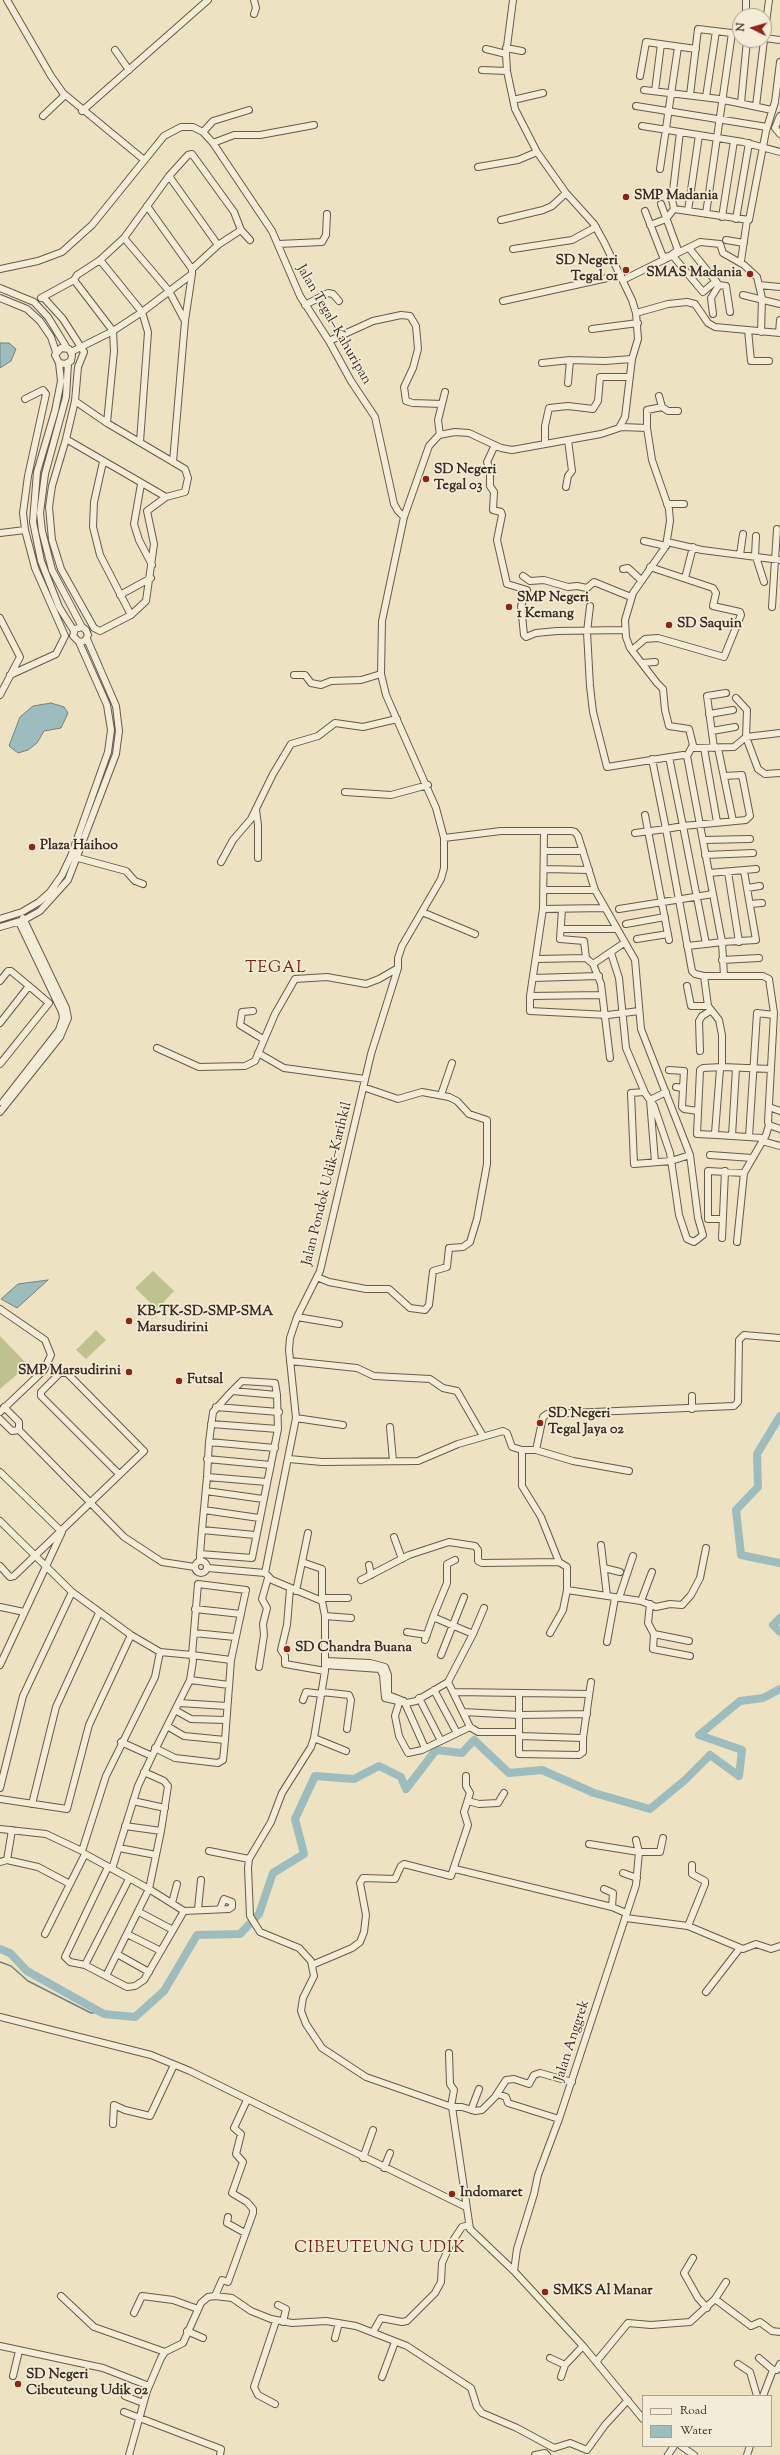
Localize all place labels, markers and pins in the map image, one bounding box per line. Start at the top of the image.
place label: SMP Madania [634,189,718,205]
marker: SMP Madania [621,192,631,202]
place label: SD Negeri Tegal 01 [556,254,618,286]
marker: SD Negeri Tegal 01 [621,265,631,275]
place label: SMAS Madania [646,266,742,282]
marker: SMAS Madania [745,269,755,279]
place label: SD Negeri Tegal 03 [434,463,496,496]
marker: SD Negeri Tegal 03 [421,474,431,484]
place label: SMP Negeri 1 Kemang [517,591,589,624]
marker: SMP Negeri 1 Kemang [504,602,514,612]
place label: SD Saquin [677,617,742,633]
marker: SD Saquin [664,620,674,630]
place label: Plaza Haihoo [40,839,118,855]
marker: Plaza Haihoo [27,842,37,852]
place label: KB-TK-SD-SMP-SMA Marsudirini [137,1305,273,1338]
marker: KB-TK-SD-SMP-SMA Marsudirini [124,1316,134,1326]
place label: SMP Marsudirini [18,1364,121,1380]
marker: SMP Marsudirini [124,1367,134,1377]
place label: Futsal [187,1373,223,1389]
marker: Futsal [174,1376,184,1386]
place label: SD Negeri Tegal Jaya 02 [548,1407,624,1440]
marker: SD Negeri Tegal Jaya 02 [535,1418,545,1428]
place label: SD Chandra Buana [295,1641,412,1657]
marker: SD Chandra Buana [282,1644,292,1654]
place label: Indomaret [460,2186,522,2202]
marker: Indomaret [447,2189,457,2199]
place label: SMKS Al Manar [553,2284,653,2300]
marker: SMKS Al Manar [540,2287,550,2297]
place label: SD Negeri Cibeuteung Udik 02 [26,2368,148,2400]
marker: SD Negeri Cibeuteung Udik 02 [13,2379,23,2389]

